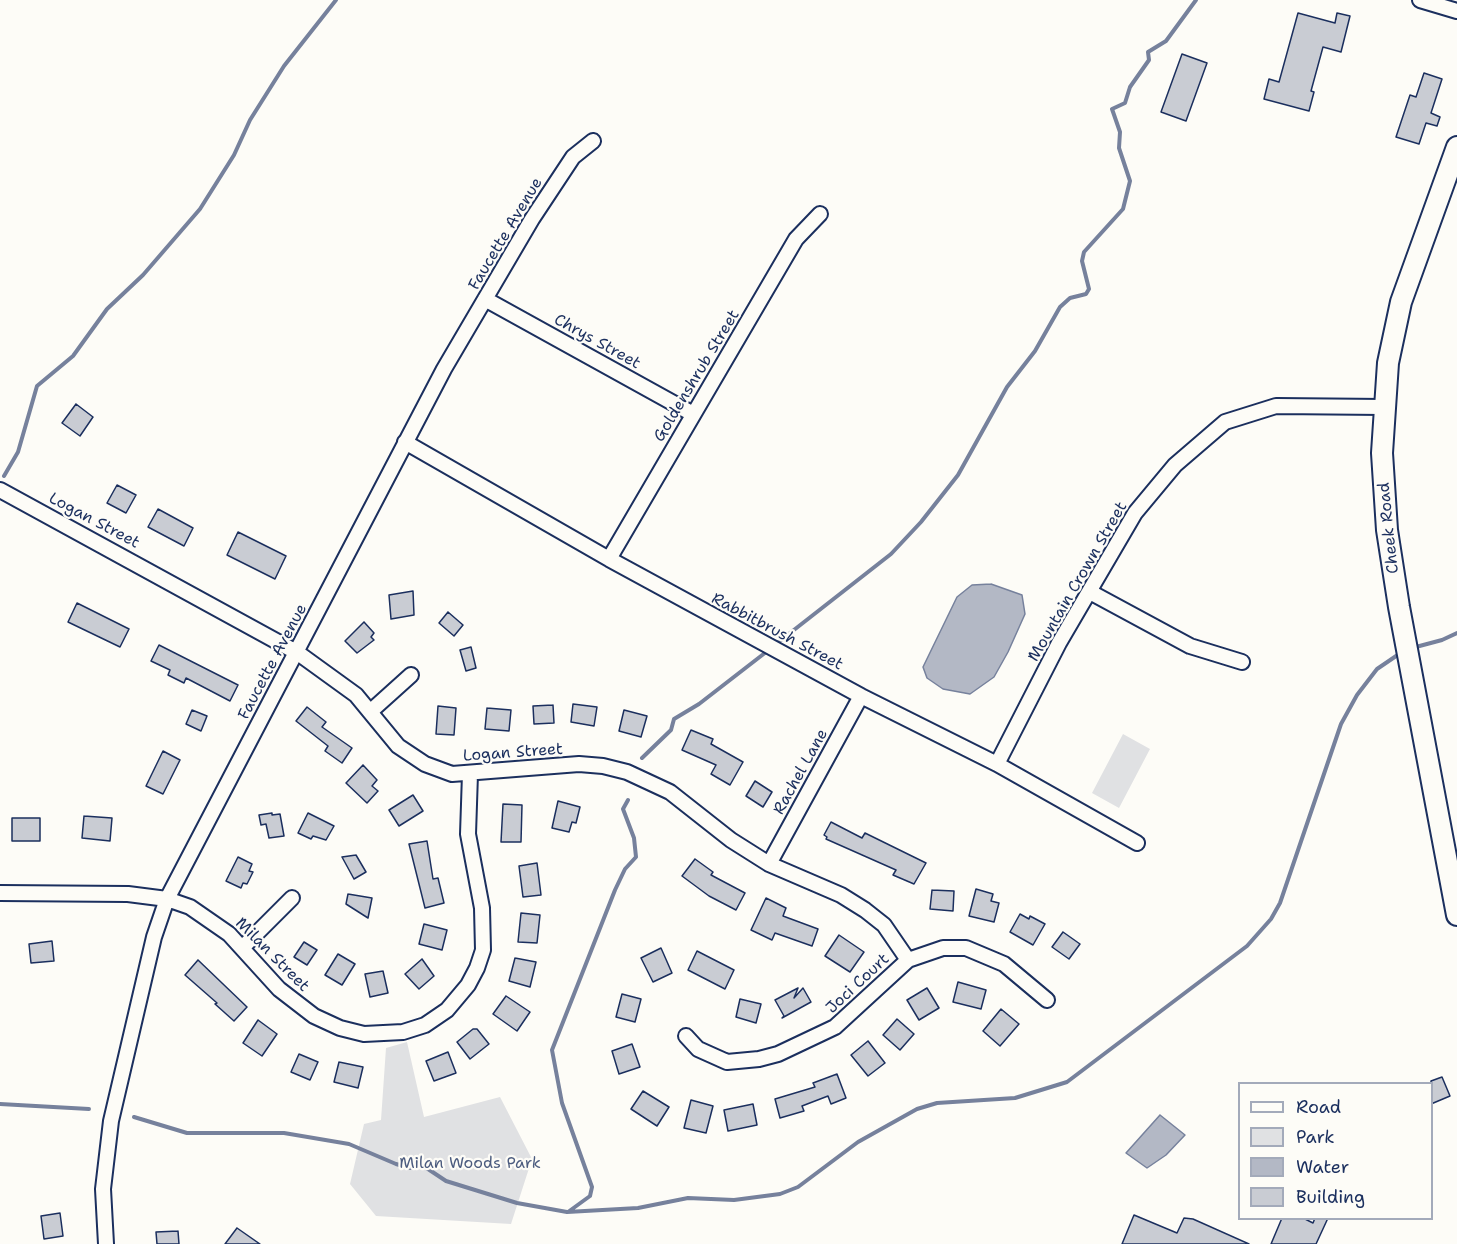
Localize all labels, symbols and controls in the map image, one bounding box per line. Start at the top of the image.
street label: Faucette Avenue [465,174,547,294]
street label: Goldenshrub Street [650,307,744,445]
street label: Chrys Street [550,310,644,374]
street label: Cheek Road [1375,481,1403,575]
street label: Logan Street [45,489,143,553]
street label: Mountain Crown Street [1024,499,1132,665]
street label: Rabbitbrush Street [708,589,846,675]
street label: Faucette Avenue [235,601,311,723]
street label: Rachel Lane [770,726,832,818]
street label: Logan Street [462,740,564,766]
street label: Milan Street [231,914,313,996]
street label: Joci Court [823,950,893,1018]
legend [1238,1082,1433,1220]
text: Road [1296,1095,1341,1119]
text: Park [1296,1125,1335,1149]
park label: Milan Woods Park [399,1154,541,1174]
text: Water [1296,1155,1349,1179]
text: Building [1296,1185,1365,1209]

